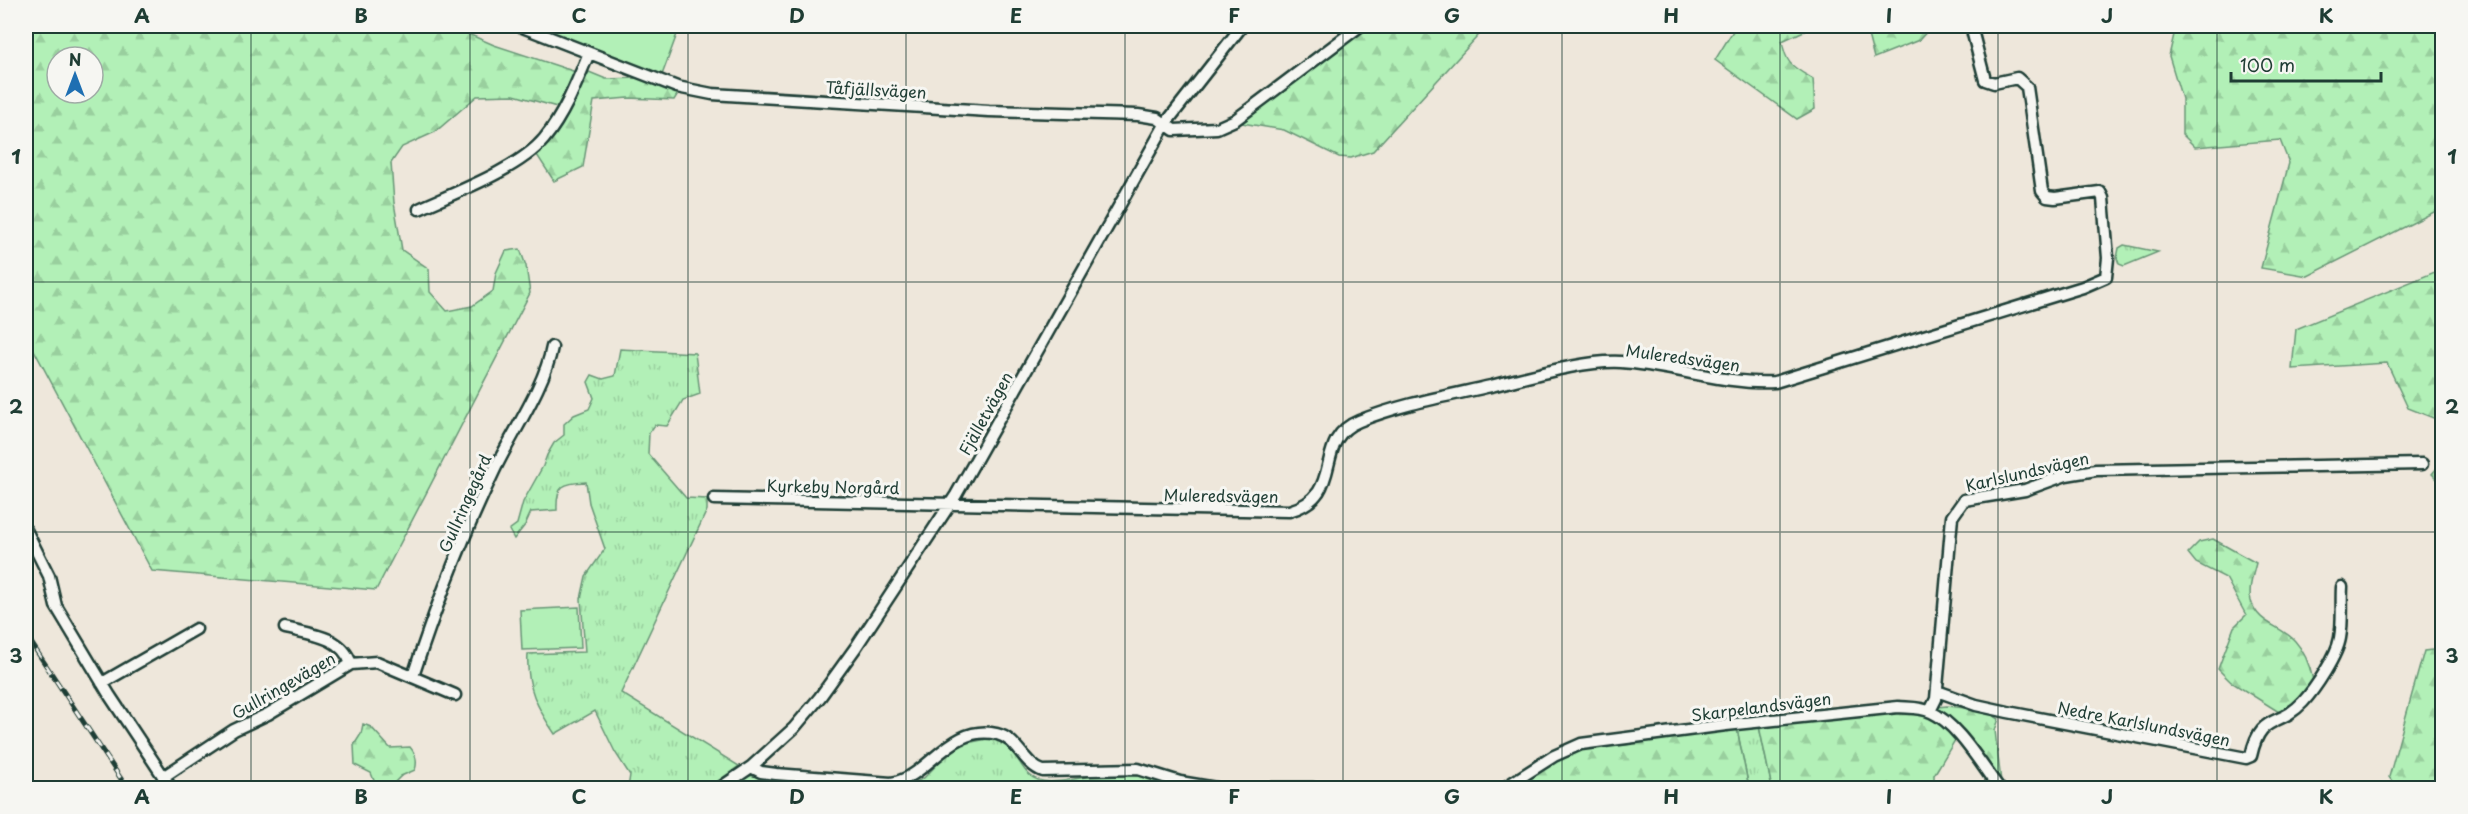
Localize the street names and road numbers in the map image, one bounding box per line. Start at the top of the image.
street label: Tåfjällsvägen [825,74,927,104]
street label: Muleredsvägen [1624,337,1742,377]
street label: Fjälletvägen [952,367,1018,459]
street label: Karlslundsvägen [1963,445,2091,497]
street label: Gullringegård [432,450,496,556]
street label: Kyrkeby Norgård [766,473,900,499]
street label: Muleredsvägen [1163,482,1279,508]
street label: Gullringevägen [227,646,339,724]
street label: Skarpelandsvägen [1690,686,1832,726]
street label: Nedre Karlslundsvägen [2056,695,2232,751]

